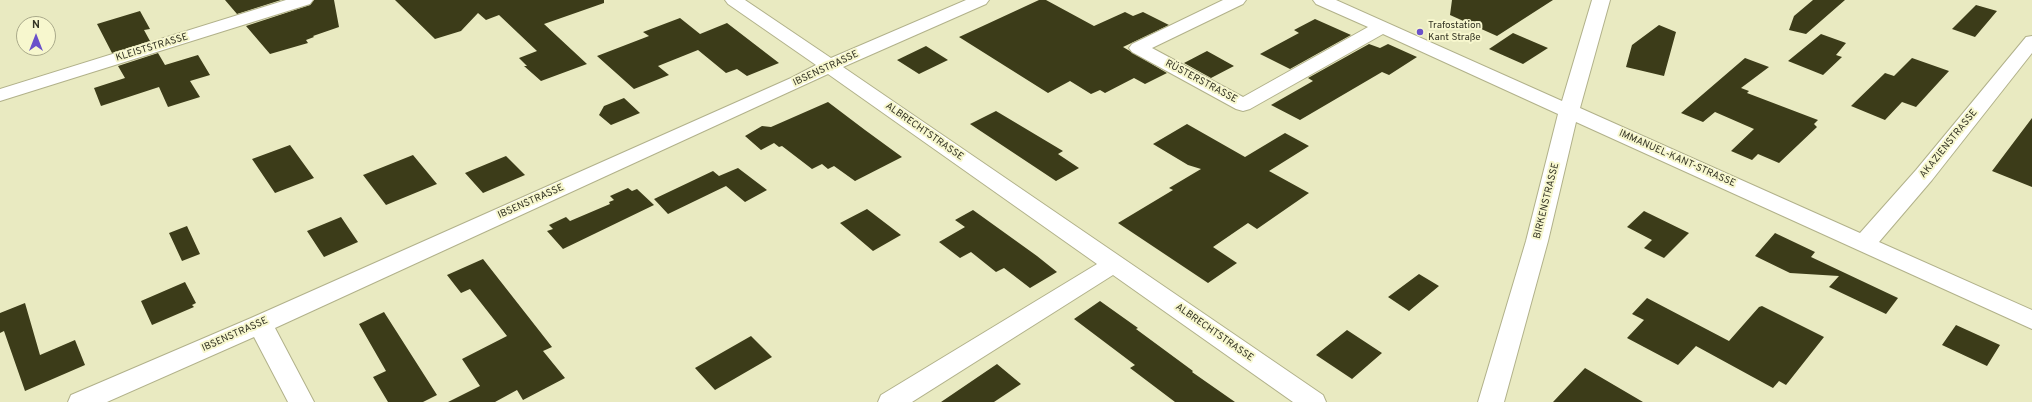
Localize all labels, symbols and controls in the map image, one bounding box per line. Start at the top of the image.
north arrow [16,16,56,56]
text: N [32,18,40,32]
place label: Trafostation Kant Straße [1428,20,1481,44]
marker: Trafostation Kant Straße [1415,27,1425,37]
street label: KLEISTSTRASSE [114,31,190,65]
street label: IBSENSTRASSE [791,49,861,89]
street label: RÜSTERSTRASSE [1163,58,1239,106]
street label: ALBRECHTSTRASSE [883,101,965,163]
street label: AKAZIENSTRASSE [1918,107,1980,181]
street label: IMMANUEL-KANT-STRASSE [1617,128,1737,190]
street label: BIRKENSTRASSE [1532,162,1562,240]
street label: IBSENSTRASSE [496,182,566,222]
street label: ALBRECHTSTRASSE [1173,302,1255,364]
street label: IBSENSTRASSE [200,315,270,355]

